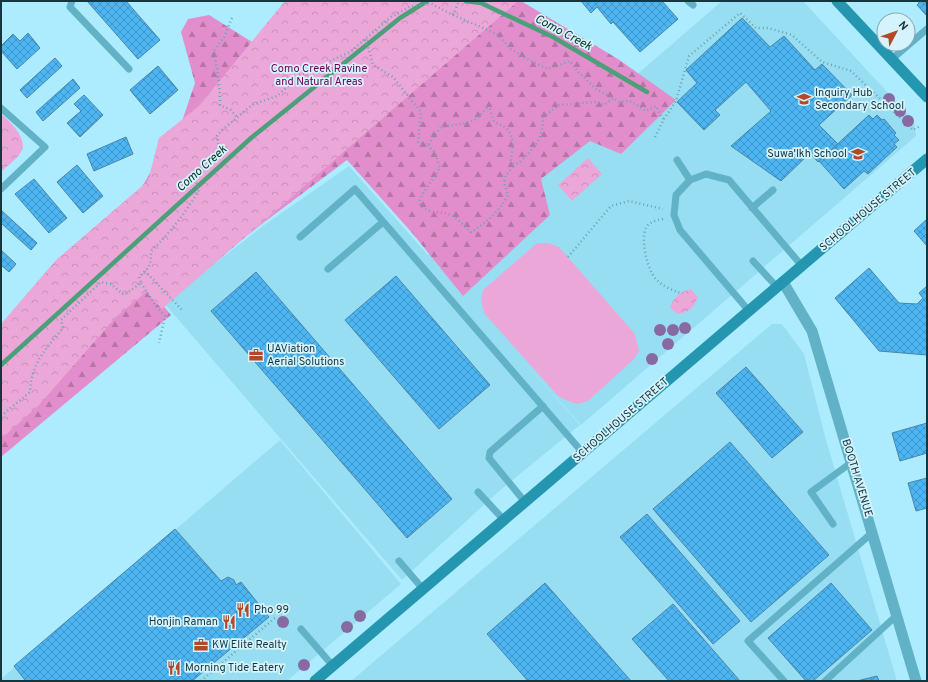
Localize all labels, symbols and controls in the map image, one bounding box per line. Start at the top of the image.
water label: Como Creek [532,11,595,55]
north arrow [876,12,916,52]
text: N [895,19,911,34]
park label: Como Creek Ravine and Natural Areas [271,62,367,89]
place label: Inquiry Hub Secondary School [815,86,904,113]
school or university icon: Inquiry Hub Secondary School [796,91,812,107]
water label: Como Creek [173,141,231,196]
school or university icon: Suwa'lkh School [850,146,866,162]
place label: Suwa'lkh School [767,147,847,161]
street label: SCHOOLHOUSE STREET [817,165,919,255]
place label: UAViation Aerial Solutions [267,342,344,369]
office icon: UAViation Aerial Solutions [248,347,264,363]
street label: SCHOOLHOUSE STREET [570,375,672,465]
street label: BOOTH AVENUE [838,437,876,519]
restaurant icon: Pho 99 [235,602,251,618]
place label: Pho 99 [254,603,289,617]
restaurant icon: Honjin Raman [221,614,237,630]
place label: Honjin Raman [149,615,218,629]
office icon: KW Elite Realty [193,637,209,653]
place label: KW Elite Realty [212,638,287,652]
restaurant icon: Morning Tide Eatery [166,660,182,676]
place label: Morning Tide Eatery [185,661,284,675]

